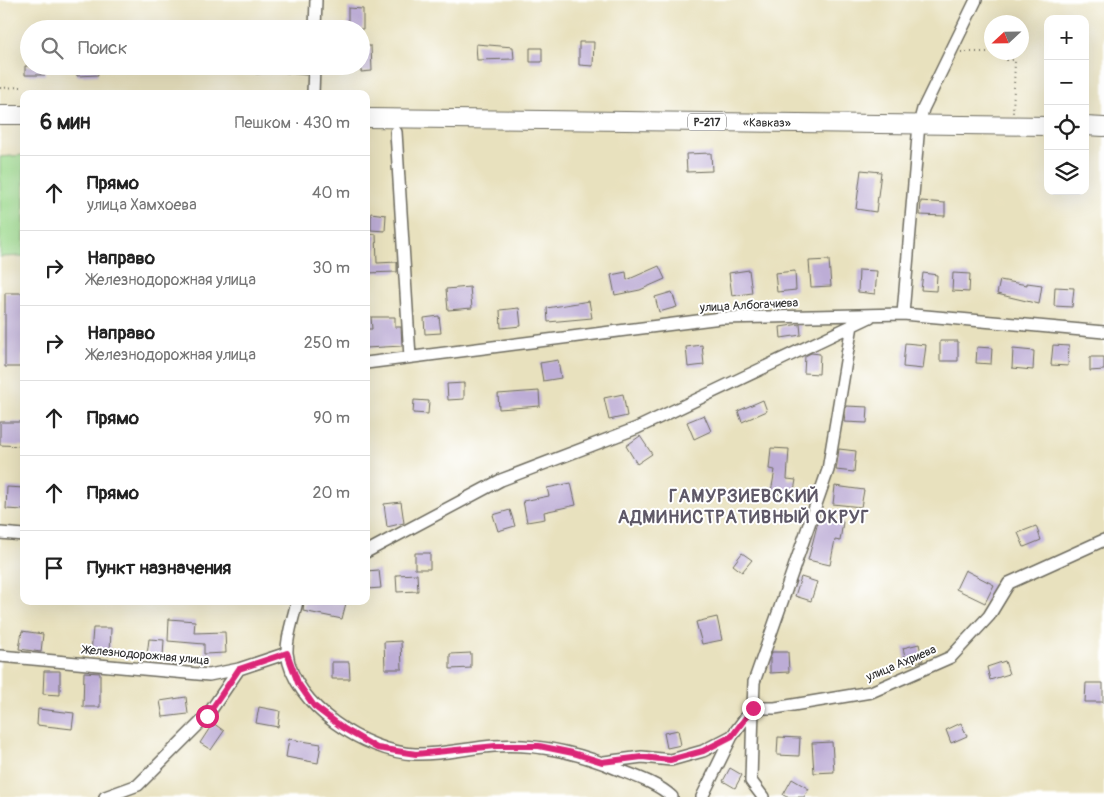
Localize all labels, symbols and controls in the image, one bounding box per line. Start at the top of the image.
north arrow [984,15,1029,60]
map controls [1044,15,1089,195]
button: + [1044,15,1089,60]
search box [20,20,370,75]
icon: search [38,34,66,62]
text: Поиск [78,36,128,60]
button: − [1044,60,1089,105]
button: locate [1044,105,1089,150]
text: 6 мин [40,109,90,136]
text: Пешком · 430 m [235,113,350,133]
road number: Р-217 [688,114,726,130]
street label: «Кавказ» [743,115,791,131]
button: layers [1044,150,1089,195]
text: Прямо [87,171,139,195]
icon: ahead [40,179,68,207]
text: 40 m [312,183,350,203]
text: улица Хамхоева [87,195,197,215]
text: Направо [87,246,155,270]
icon: right [40,254,68,282]
text: 30 m [312,258,350,278]
text: Железнодорожная улица [87,270,256,290]
street label: улица Албогачиева [699,295,799,316]
text: Направо [87,321,155,345]
icon: right [40,329,68,357]
text: 250 m [304,333,350,353]
text: Железнодорожная улица [87,345,256,365]
icon: ahead [40,404,68,432]
text: Прямо [87,406,139,430]
text: 90 m [313,408,350,428]
icon: ahead [40,479,68,507]
text: Прямо [87,481,139,505]
text: 20 m [312,483,350,503]
district label: ГАМУРЗИЕВСКИЙ АДМИНИСТРАТИВНЫЙ ОКРУГ [618,485,870,529]
icon: arrive [40,554,68,582]
text: Пункт назначения [87,556,231,580]
street label: Железнодорожная улица [80,642,210,669]
street label: улица Ахриева [863,642,939,685]
route end [742,697,765,720]
route start [196,705,219,728]

